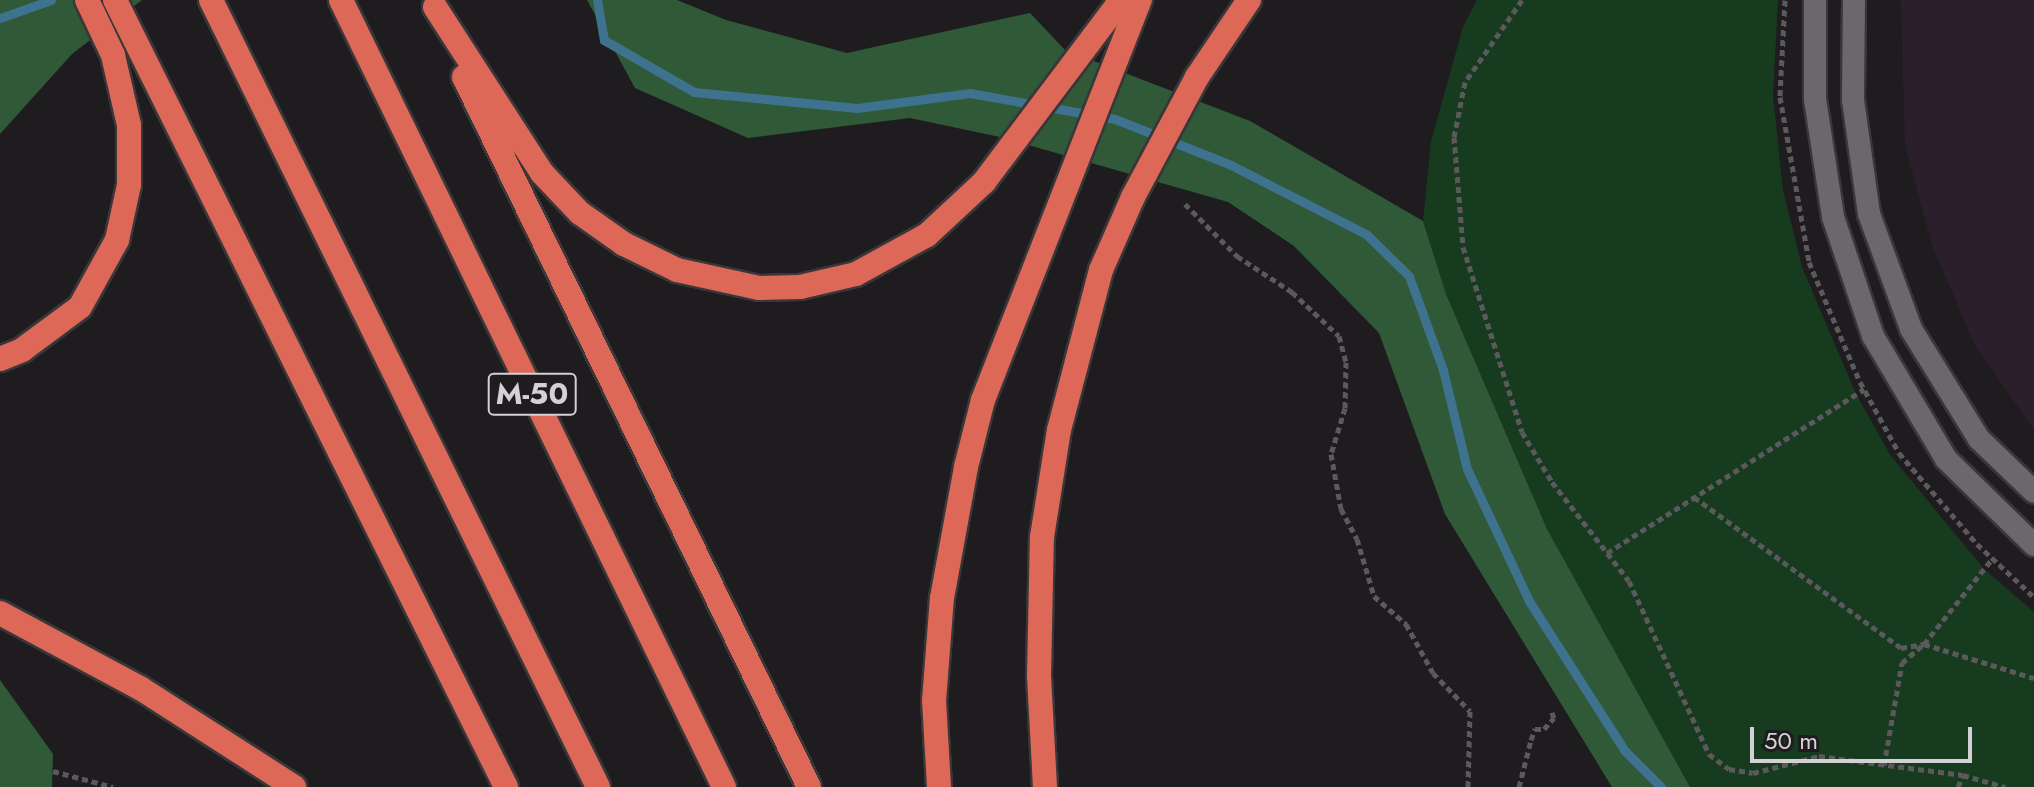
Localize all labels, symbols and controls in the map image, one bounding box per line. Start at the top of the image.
road number: M-50 [486,368,578,420]
scale bar [1754,711,1976,761]
text: 50 m [1764,723,1818,758]

